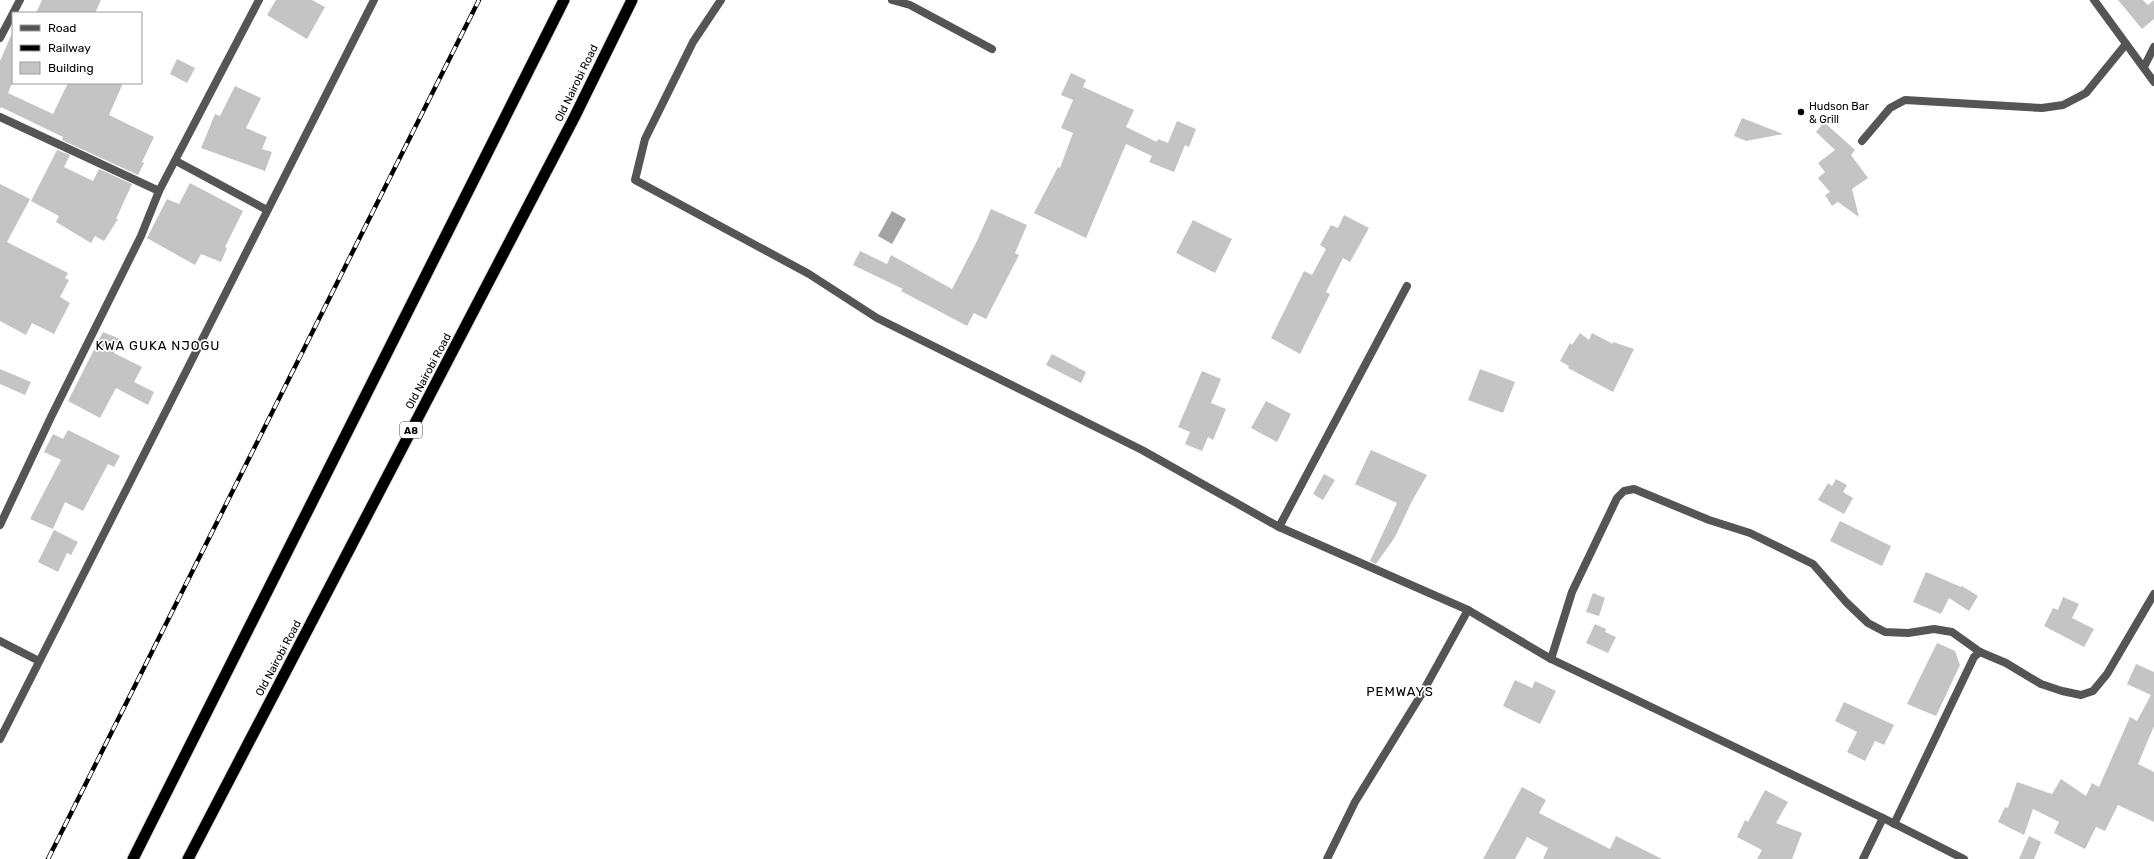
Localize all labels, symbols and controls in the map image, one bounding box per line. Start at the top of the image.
legend [12,12,142,84]
text: Road [48,21,76,35]
text: Railway [48,41,91,55]
street label: Old Nairobi Road [552,43,601,124]
text: Building [48,61,94,75]
place label: Hudson Bar & Grill [1809,100,1870,126]
marker: Hudson Bar & Grill [1796,107,1806,117]
street label: Old Nairobi Road [403,331,454,411]
district label: KWA GUKA NJOGU [96,338,220,353]
road number: A8 [400,422,422,438]
street label: Old Nairobi Road [253,618,304,698]
district label: PEMWAYS [1366,684,1434,699]

